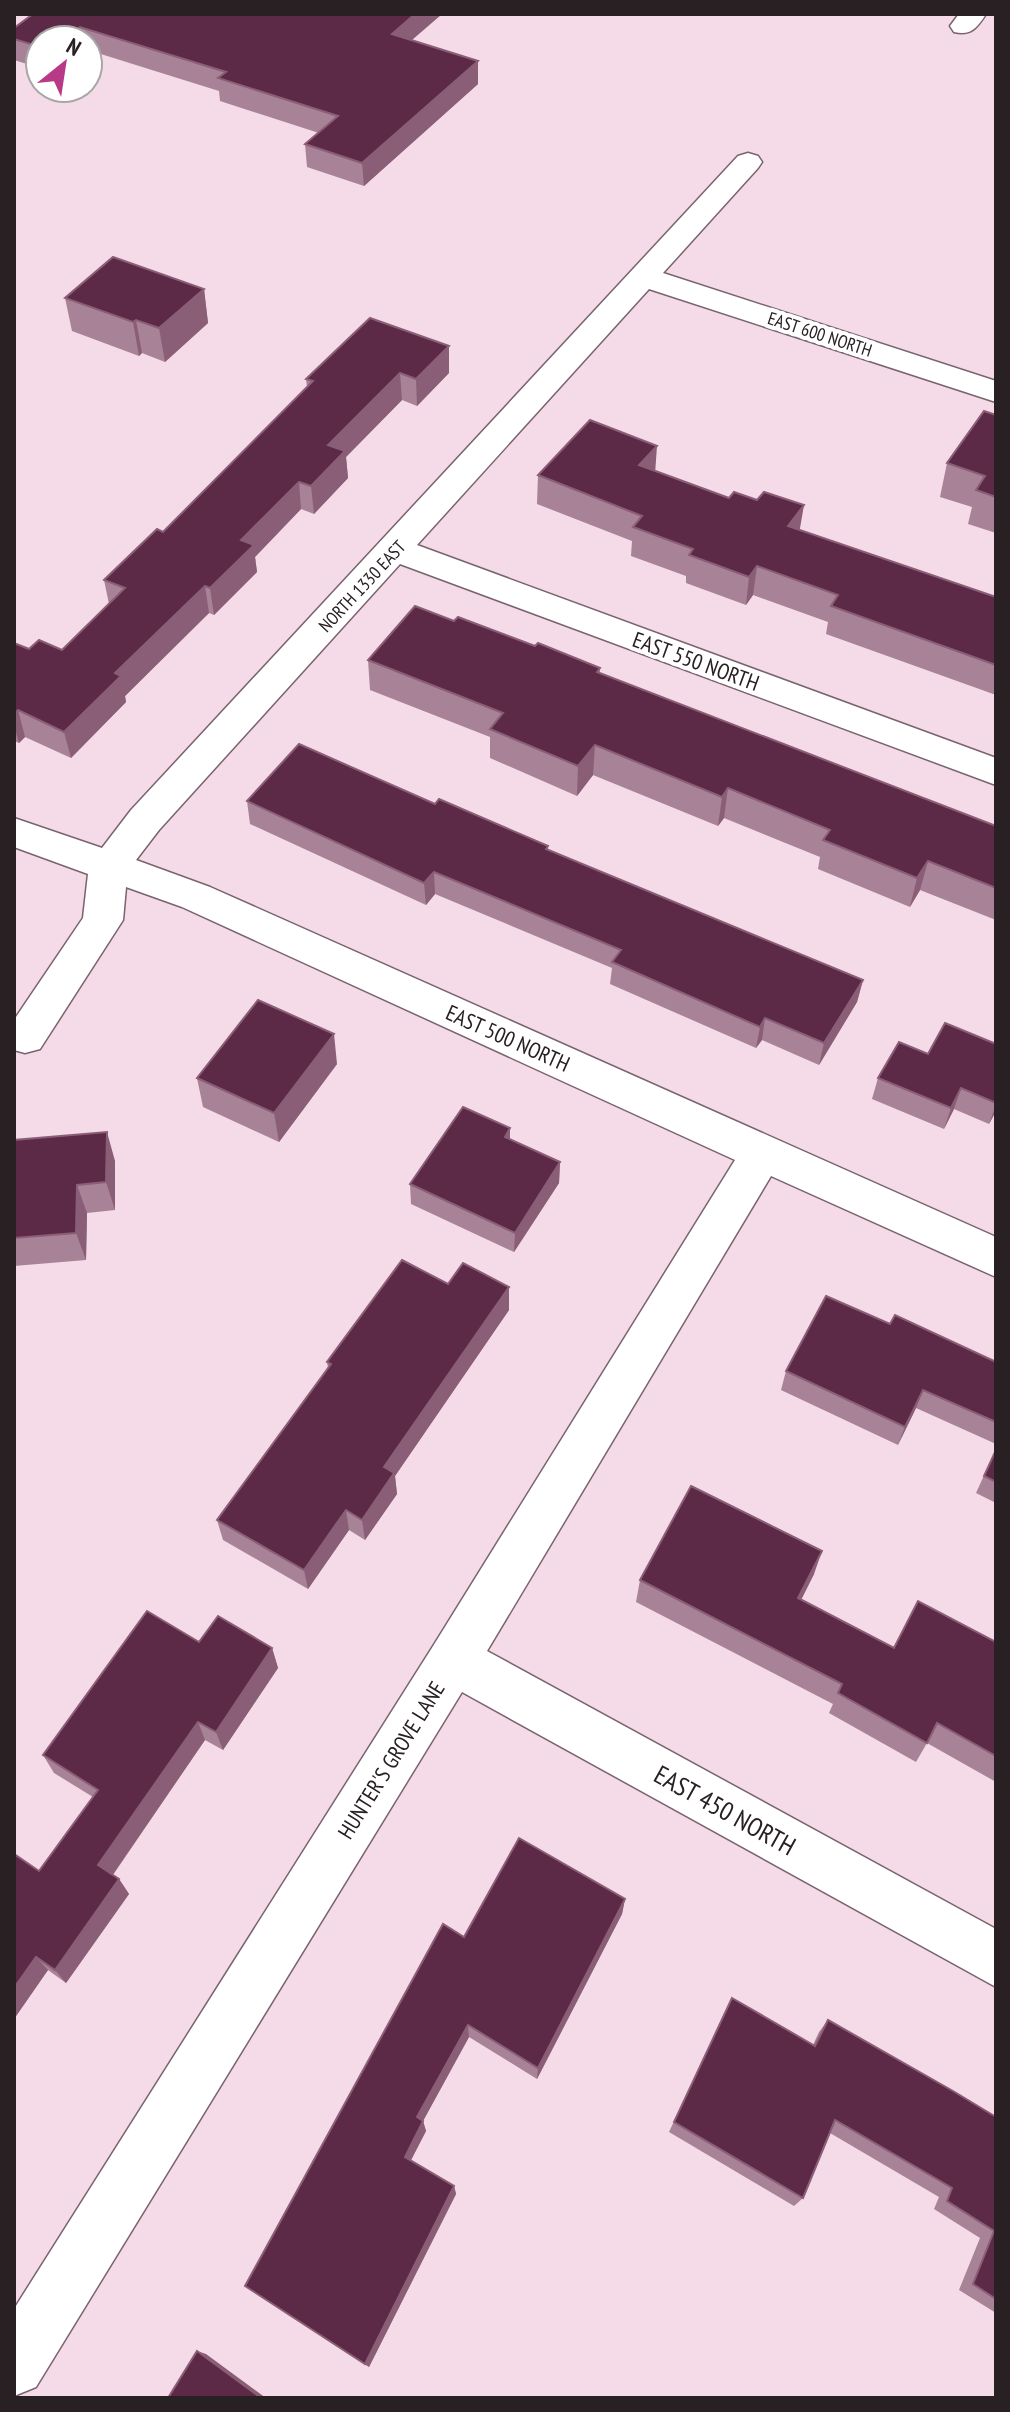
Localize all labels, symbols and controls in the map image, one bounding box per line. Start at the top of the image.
north arrow [24,24,104,104]
text: N [62,32,86,62]
street label: EAST 600 NORTH [765,306,875,362]
street label: NORTH 1330 EAST [314,535,410,637]
street label: EAST 550 NORTH [629,625,763,697]
street label: EAST 500 NORTH [442,998,574,1078]
street label: HUNTER'S GROVE LANE [331,1676,451,1844]
street label: EAST 450 NORTH [649,1758,801,1862]

